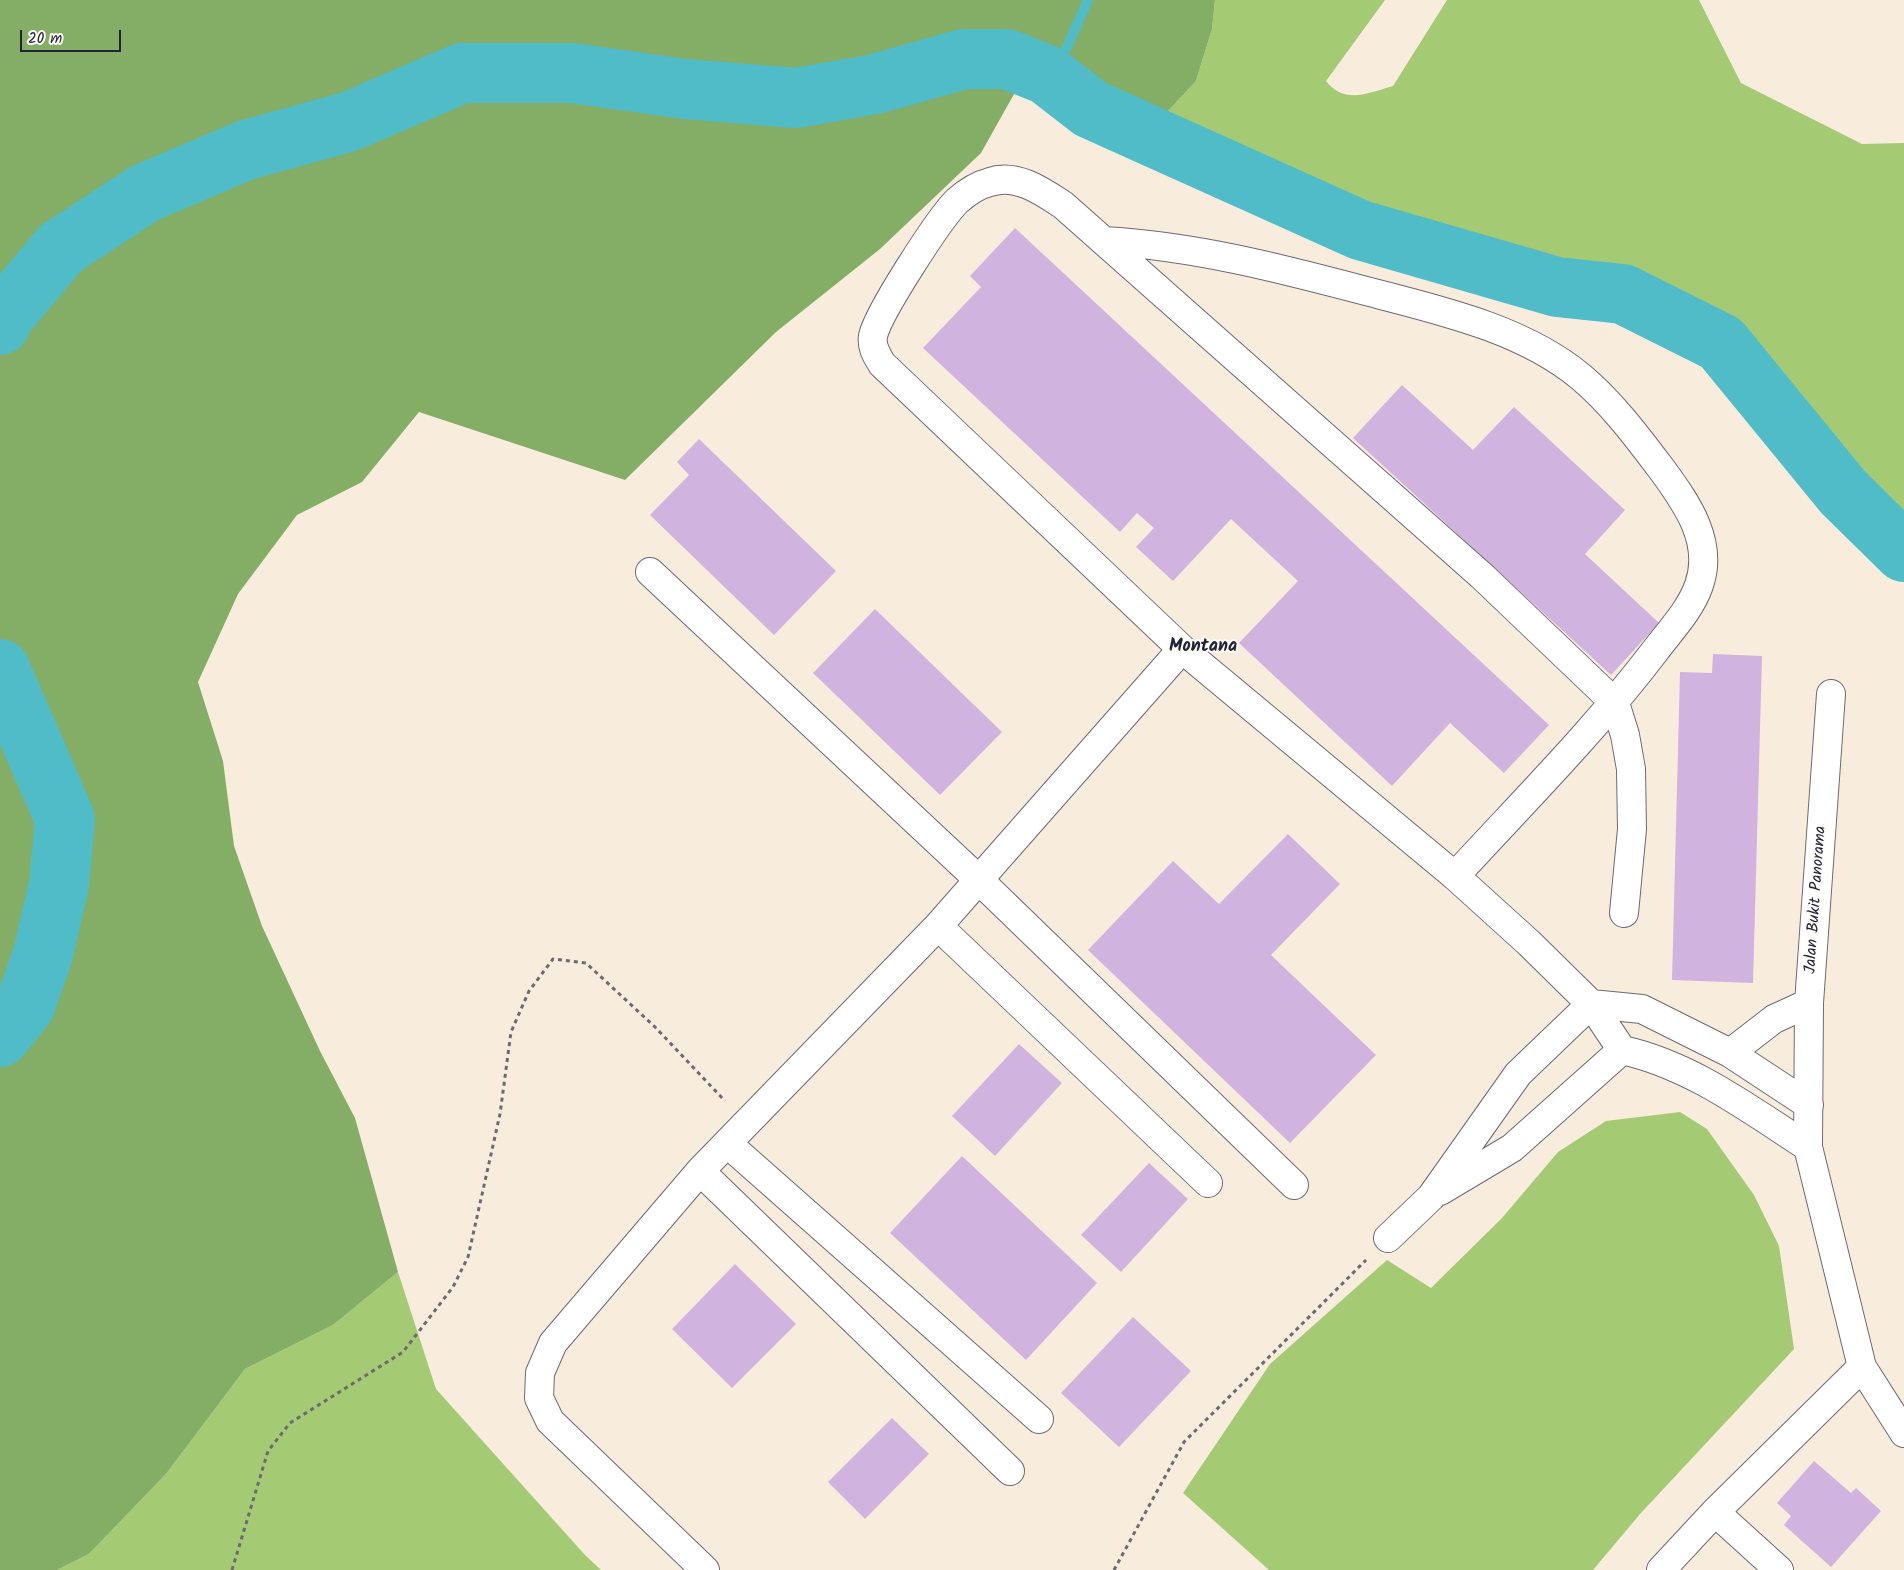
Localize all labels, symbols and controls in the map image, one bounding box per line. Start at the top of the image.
scale bar [22,20,124,52]
text: 20 m [28,27,62,51]
district label: Montana [1169,637,1237,659]
street label: Jalan Bukit Panorama [1802,825,1832,975]

